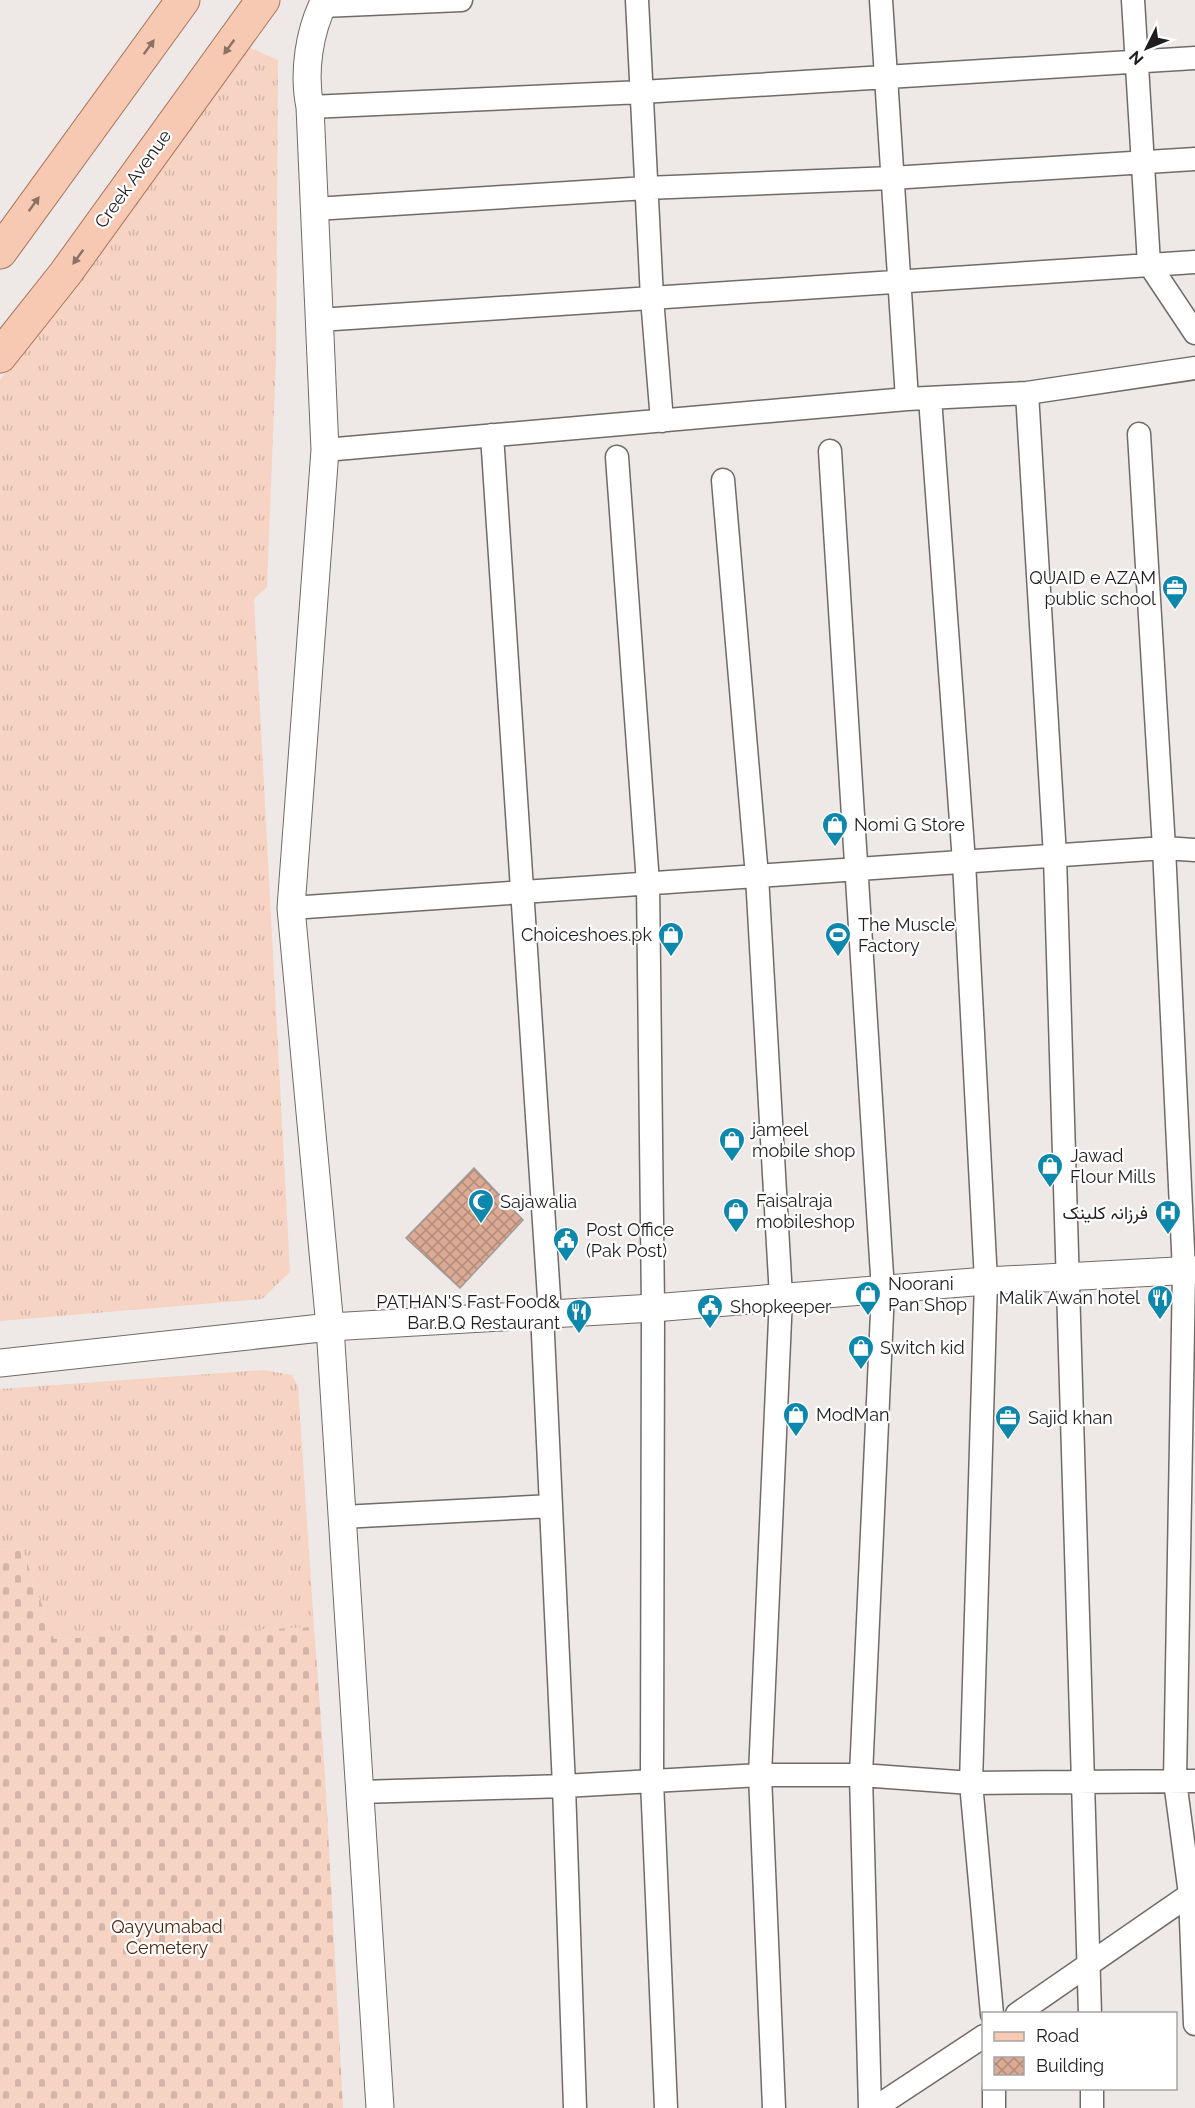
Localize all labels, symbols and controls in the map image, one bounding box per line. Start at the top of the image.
north arrow [1117,18,1177,78]
one-way arrow [143,39,155,55]
one-way arrow [223,40,235,55]
text: N [1125,47,1148,69]
street label: Creek Avenue [90,125,176,232]
one-way arrow [28,197,40,212]
one-way arrow [72,249,84,264]
place label: QUAID e AZAM public school [1029,567,1156,609]
office icon: QUAID e AZAM public school [1160,573,1190,611]
shop icon: Nomi G Store [820,810,850,848]
place label: Nomi G Store [854,814,965,835]
place label: The Muscle Factory [858,914,956,956]
shop icon: Choiceshoes.pk [656,920,686,958]
sports icon: The Muscle Factory [823,920,853,958]
place label: Choiceshoes.pk [521,924,652,945]
place label: jameel mobile shop [749,1119,855,1161]
shop icon: jameel mobile shop [717,1125,747,1163]
place label: Jawad Flour Mills [1070,1145,1156,1187]
shop icon: Jawad Flour Mills [1035,1151,1065,1189]
mosque icon: Sajawalia [466,1187,496,1225]
place label: Faisalraja mobileshop [756,1190,855,1232]
place label: Sajawalia [500,1191,577,1212]
shop icon: Faisalraja mobileshop [721,1196,751,1234]
hospital icon: فرزانہ کلینک [1153,1198,1183,1236]
place label: فرزانہ کلینک [1063,1202,1148,1224]
place label: Post Office (Pak Post) [586,1219,675,1261]
public building icon: Post Office (Pak Post) [551,1225,581,1263]
place label: Noorani Pan Shop [888,1273,967,1315]
shop icon: Noorani Pan Shop [853,1279,883,1317]
restaurant icon: Malik Awan hotel [1145,1283,1175,1321]
place label: Malik Awan hotel [999,1287,1140,1308]
place label: PATHAN'S Fast Food& Bar.B.Q Restaurant [376,1291,560,1333]
public building icon: Shopkeeper [695,1292,725,1330]
place label: Shopkeeper [730,1296,832,1317]
restaurant icon: PATHAN'S Fast Food& Bar.B.Q Restaurant [564,1297,594,1335]
shop icon: Switch kid [846,1333,876,1371]
place label: Switch kid [880,1337,965,1358]
shop icon: ModMan [781,1400,811,1438]
office icon: Sajid khan [993,1403,1023,1441]
place label: ModMan [816,1404,890,1425]
place label: Sajid khan [1028,1407,1113,1428]
park label: Qayyumabad Cemetery [111,1916,223,1958]
legend [982,2012,1177,2090]
text: Road [1036,2025,1079,2046]
text: Building [1036,2055,1104,2076]

